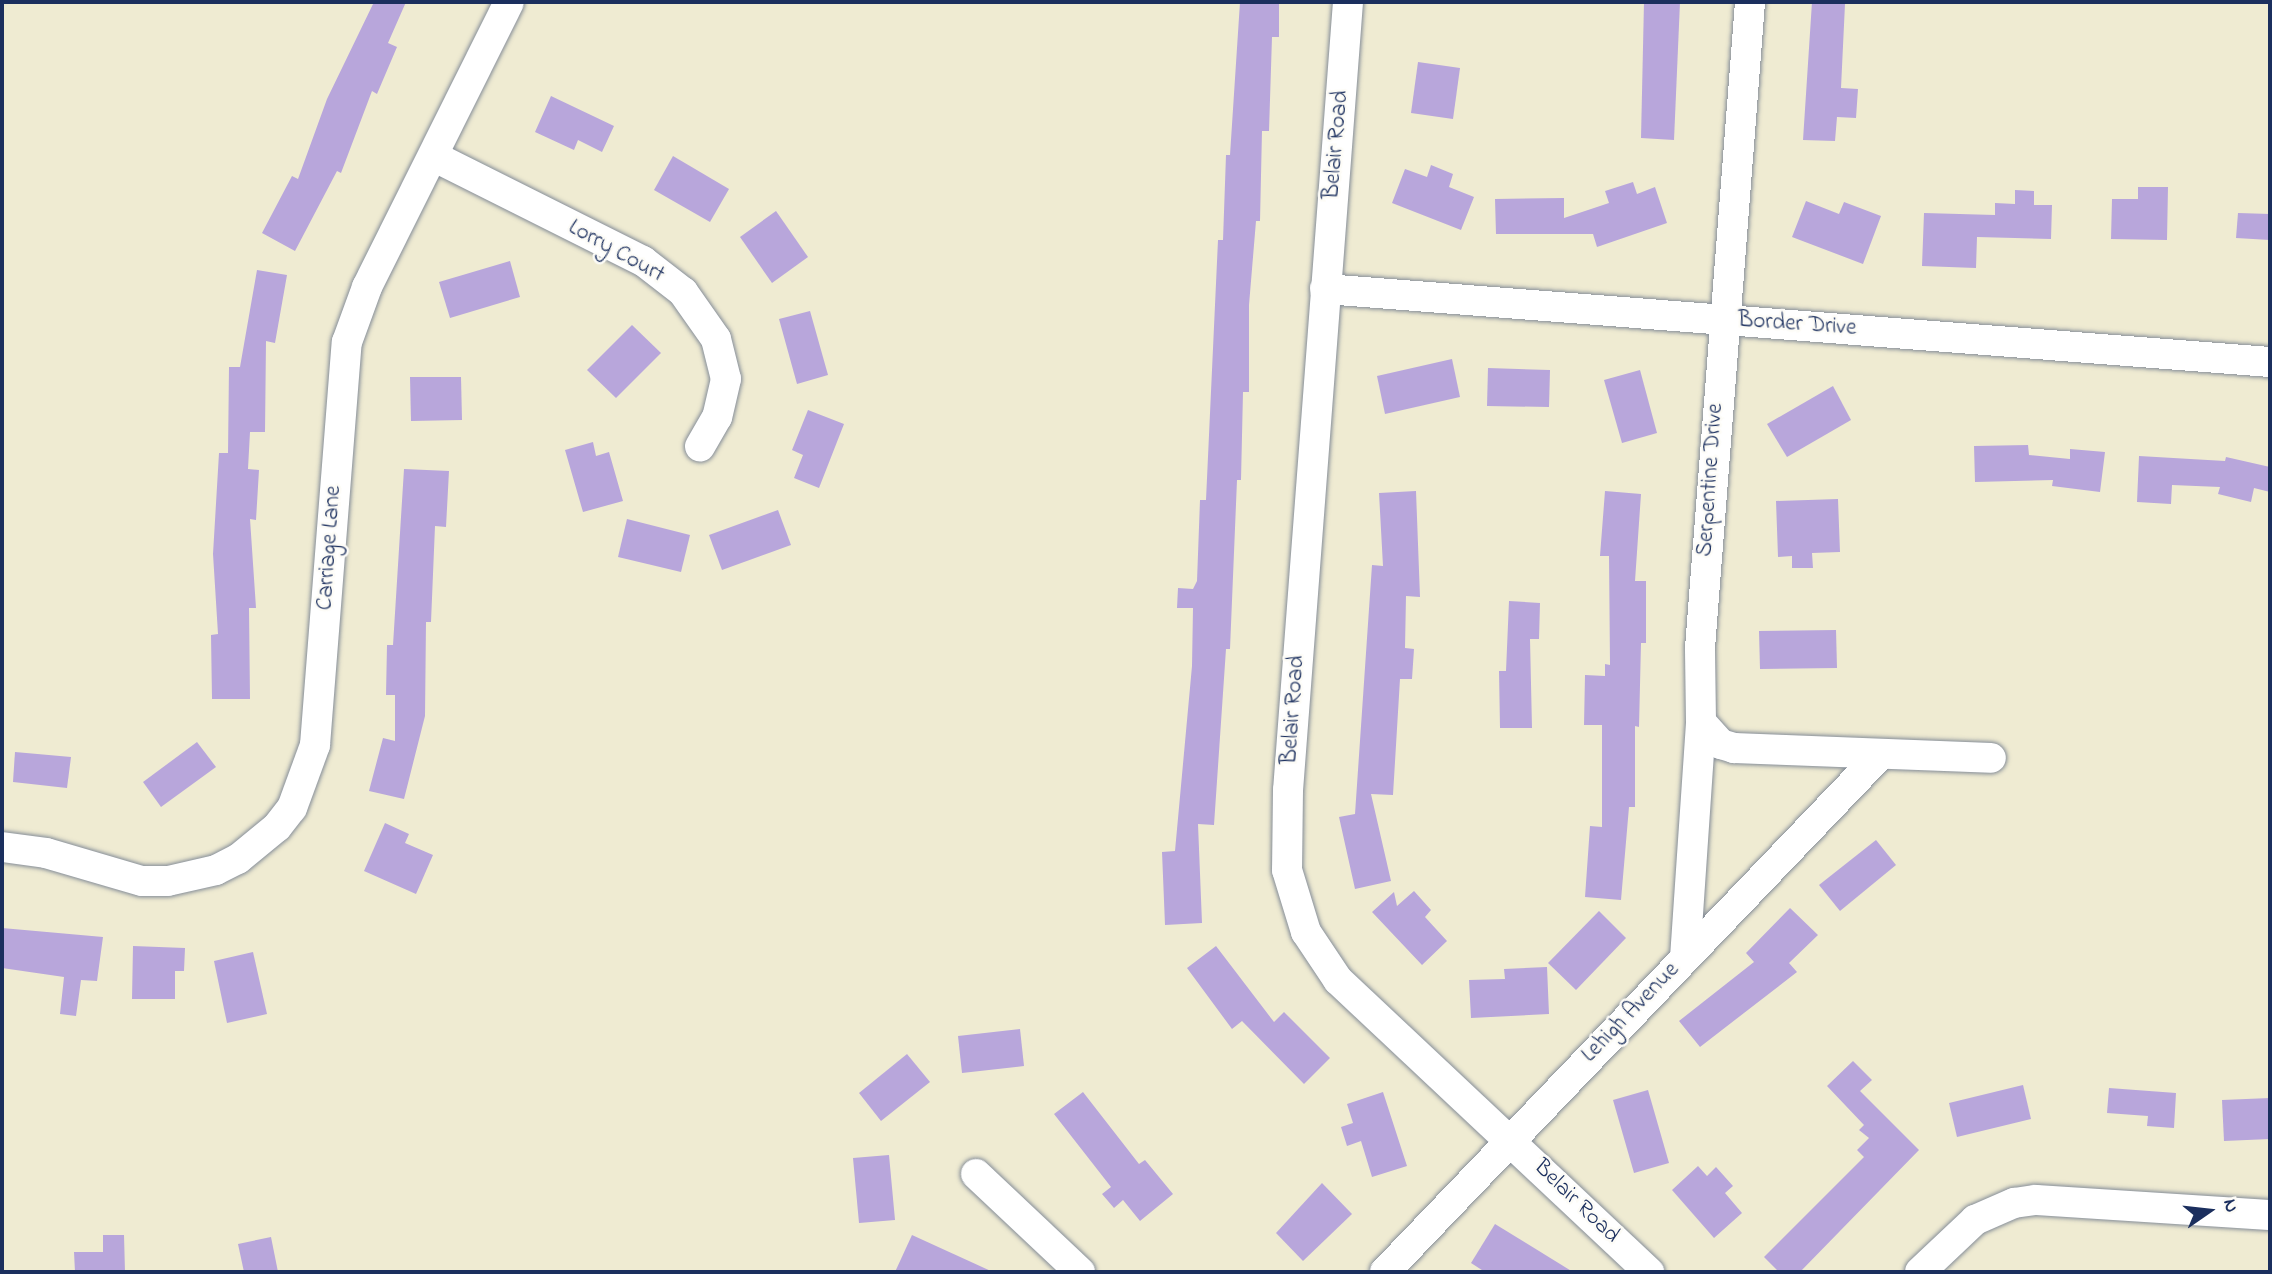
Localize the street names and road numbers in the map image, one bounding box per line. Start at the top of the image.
street label: Belair Road [1318,89,1356,201]
street label: Lorry Court [563,214,669,290]
street label: Border Drive [1737,307,1857,343]
street label: Serpentine Drive [1692,402,1730,558]
street label: Carriage Lane [312,485,348,611]
street label: Belair Road [1276,655,1312,765]
street label: Lehigh Avenue [1576,957,1686,1069]
street label: Belair Road [1527,1154,1625,1250]

